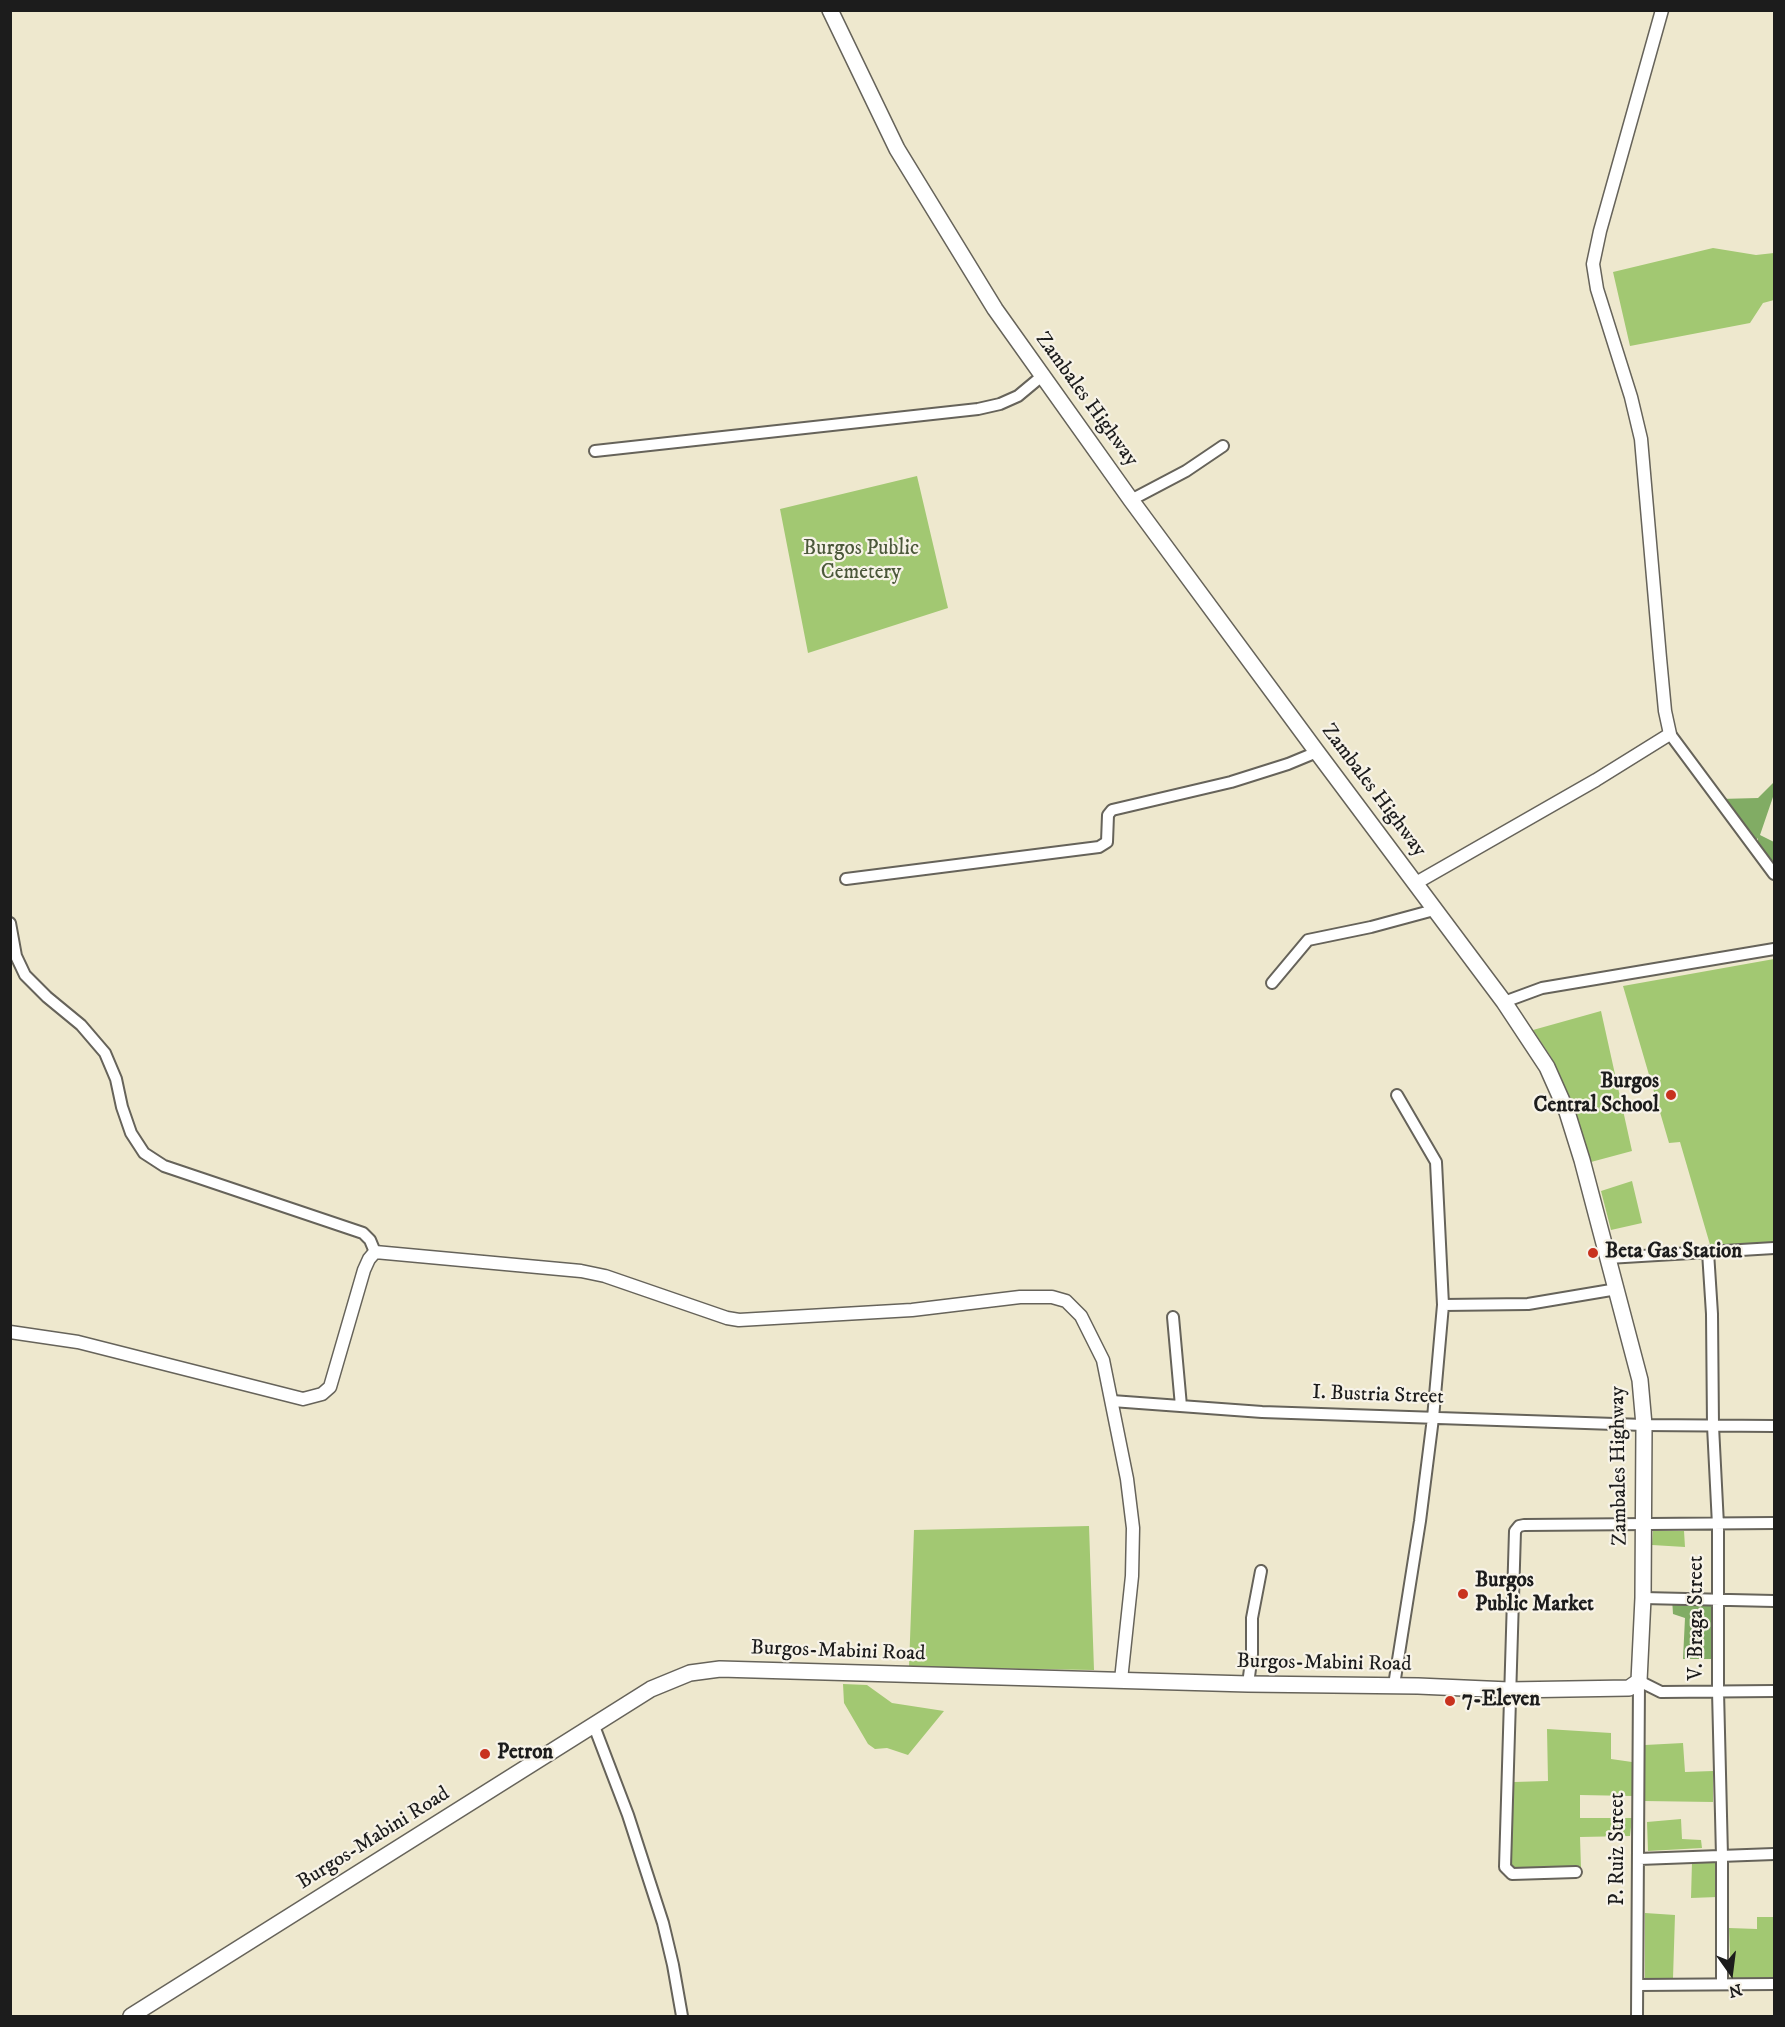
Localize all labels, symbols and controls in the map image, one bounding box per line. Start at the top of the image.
street label: Zambales Highway [1029,328,1143,472]
park label: Burgos Public Cemetery [803,537,919,587]
street label: Zambales Highway [1315,720,1431,862]
place label: Burgos Central School [1534,1070,1659,1120]
marker: Burgos Central School [1664,1088,1678,1102]
place label: Beta Gas Station [1605,1240,1742,1266]
marker: Beta Gas Station [1586,1246,1600,1260]
street label: I. Bustria Street [1312,1381,1444,1411]
street label: Zambales Highway [1606,1386,1634,1546]
street label: V. Braga Street [1685,1556,1711,1680]
place label: Burgos Public Market [1475,1569,1594,1619]
marker: Burgos Public Market [1456,1587,1470,1601]
street label: Burgos-Mabini Road [750,1636,926,1668]
street label: Burgos-Mabini Road [1236,1650,1412,1678]
place label: 7-Eleven [1462,1688,1540,1714]
marker: 7-Eleven [1443,1694,1457,1708]
place label: Petron [497,1741,553,1767]
marker: Petron [478,1747,492,1761]
street label: Burgos-Mabini Road [293,1782,455,1896]
street label: P. Ruiz Street [1606,1792,1632,1906]
north arrow [1701,1943,1761,2003]
text: N [1727,1979,1744,2002]

